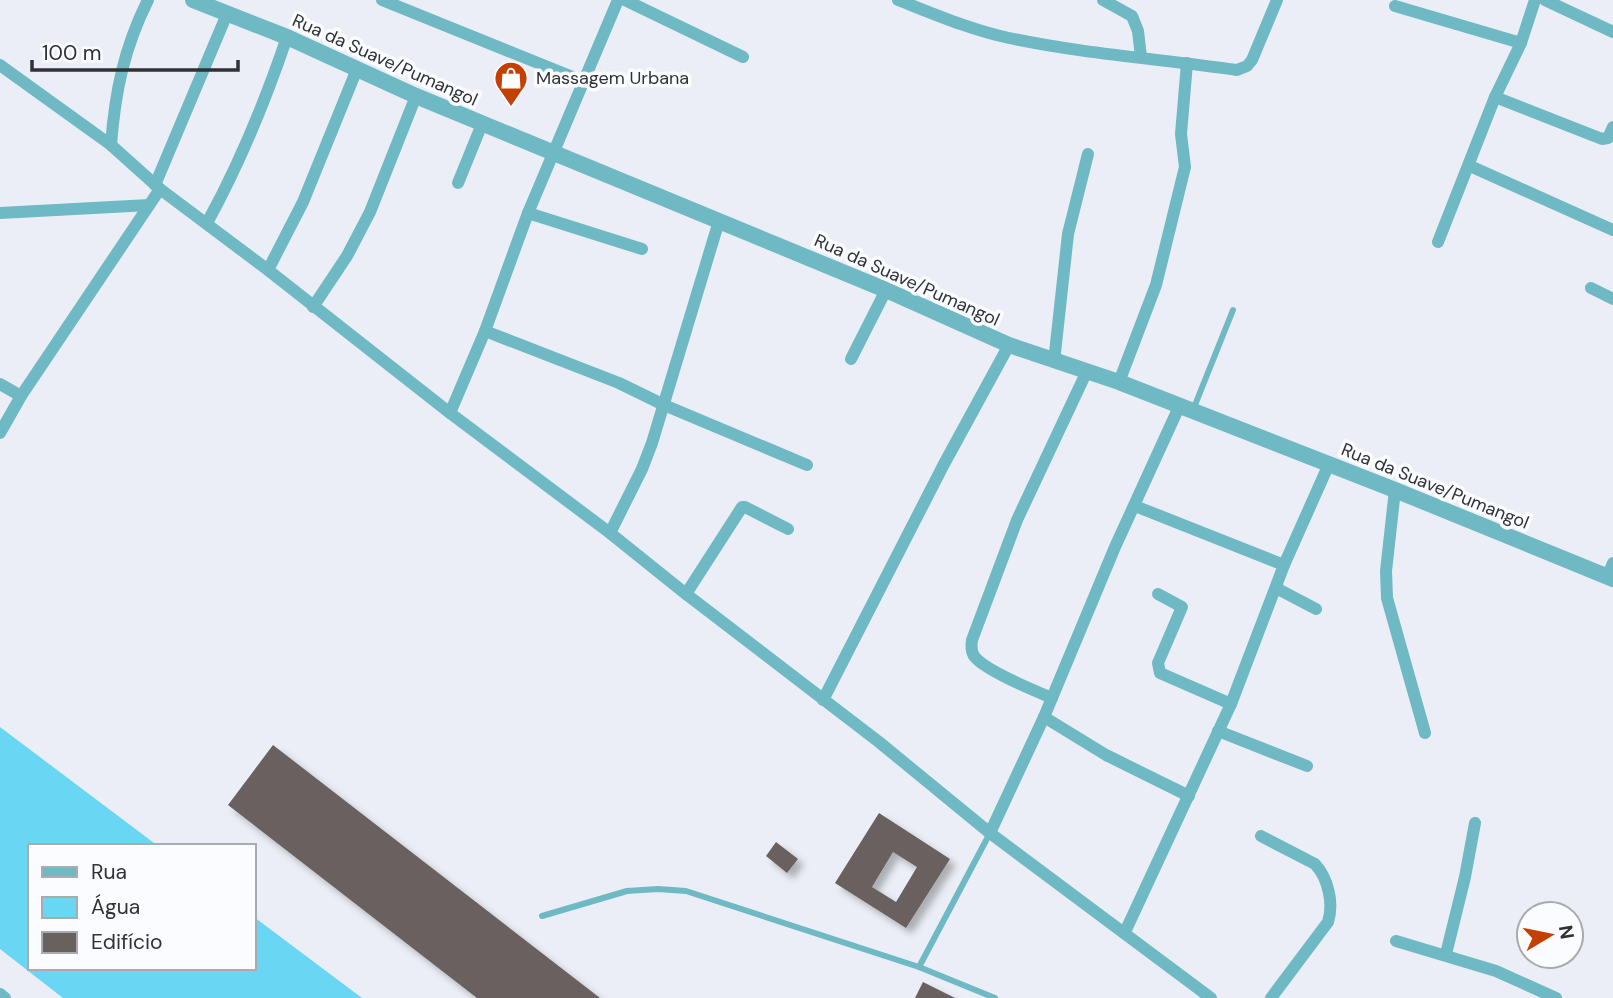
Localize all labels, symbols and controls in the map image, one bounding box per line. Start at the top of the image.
street label: Rua da Suave/Pumangol [289,8,481,112]
scale bar [32,28,238,72]
text: 100 m [42,39,102,67]
shop icon: Massagem Urbana [492,59,530,108]
place label: Massagem Urbana [536,66,689,90]
street label: Rua da Suave/Pumangol [811,228,1003,332]
street label: Rua da Suave/Pumangol [1338,437,1532,535]
legend [28,844,256,970]
text: Rua [91,858,127,886]
text: Água [91,893,140,921]
north arrow [1515,900,1585,970]
text: N [1553,923,1580,941]
text: Edifício [91,928,162,956]

